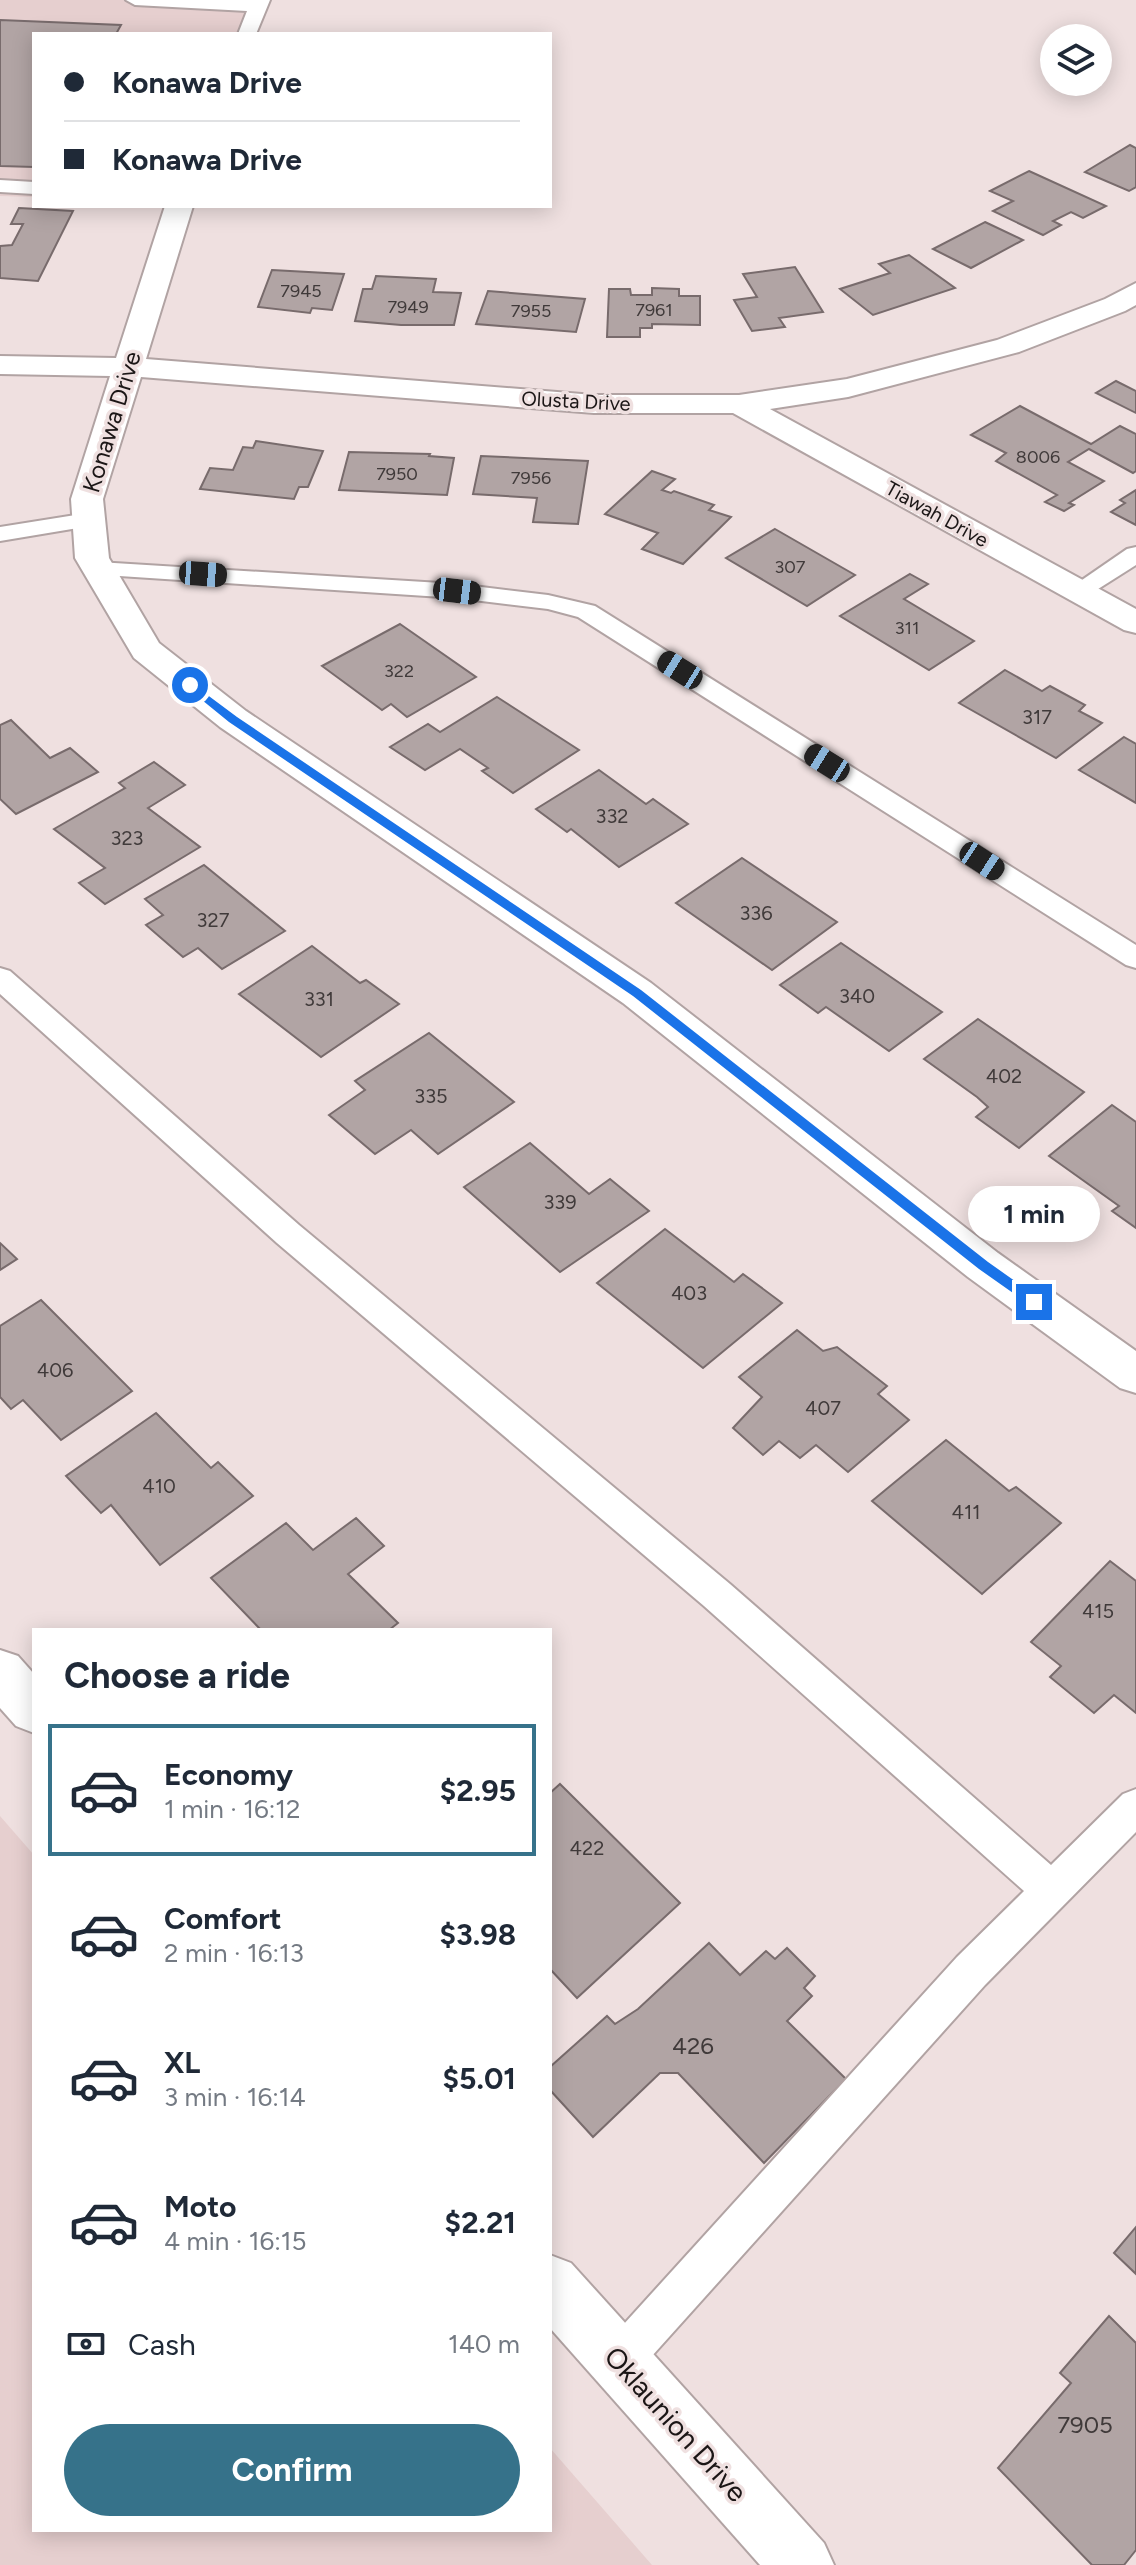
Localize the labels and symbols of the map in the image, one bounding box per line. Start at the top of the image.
house number: 7945 [280,280,322,302]
house number: 7949 [387,296,429,318]
house number: 7961 [635,299,673,321]
house number: 7955 [511,300,551,322]
street label: Konawa Drive [76,348,147,496]
street label: Olusta Drive [521,386,631,416]
house number: 8006 [1016,446,1060,468]
house number: 7950 [376,463,418,485]
house number: 7956 [511,467,551,489]
street label: Tiawah Drive [881,476,993,552]
house number: 307 [775,556,806,578]
car [178,560,228,588]
car [432,576,482,606]
house number: 311 [895,617,919,639]
car [653,647,707,693]
house number: 322 [384,660,414,682]
route start [172,667,208,703]
house number: 317 [1022,705,1052,729]
car [800,740,854,786]
house number: 332 [596,804,628,828]
house number: 323 [111,826,143,850]
car [955,838,1009,884]
house number: 336 [739,901,773,925]
house number: 327 [197,908,230,932]
house number: 340 [839,984,875,1008]
house number: 331 [304,987,334,1011]
house number: 402 [986,1064,1022,1088]
house number: 335 [414,1084,448,1108]
callout: 1 min [968,1186,1100,1242]
house number: 339 [543,1190,577,1214]
house number: 403 [671,1281,707,1305]
route end [1016,1284,1052,1320]
house number: 406 [37,1358,73,1382]
house number: 407 [805,1396,841,1420]
house number: 410 [142,1474,176,1498]
house number: 411 [952,1500,980,1524]
house number: 415 [1082,1599,1114,1623]
house number: 422 [570,1836,604,1860]
house number: 426 [672,2031,714,2060]
street label: Oklaunion Drive [597,2339,755,2509]
house number: 7905 [1057,2410,1113,2439]

